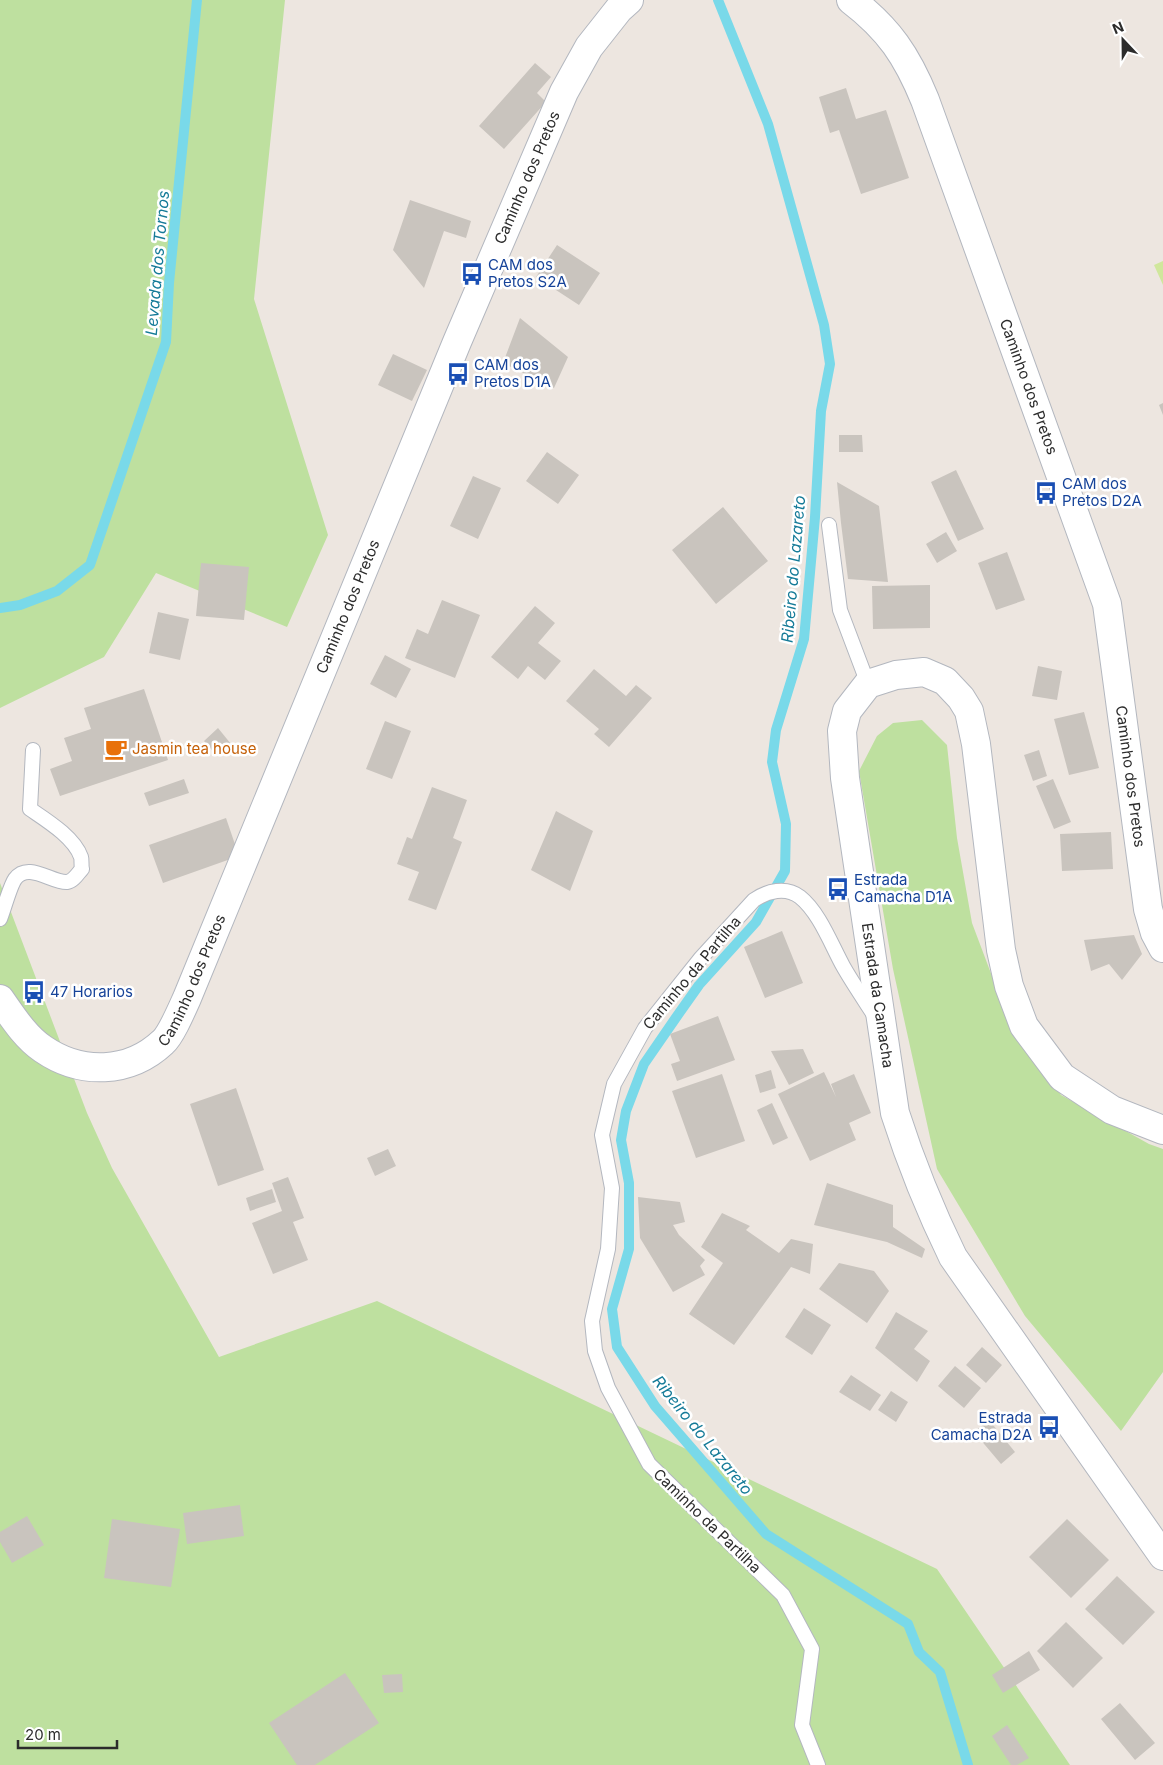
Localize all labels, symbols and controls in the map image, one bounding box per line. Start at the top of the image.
north arrow [1098,15,1148,65]
text: N [1110,18,1126,37]
street label: Caminho dos Pretos [490,108,564,247]
water label: Levada dos Tornos [141,190,173,336]
place label: CAM dos Pretos S2A [488,255,567,291]
bus stop icon: CAM dos Pretos S2A [459,261,485,287]
street label: Caminho dos Pretos [996,316,1062,457]
place label: CAM dos Pretos D1A [474,355,551,391]
bus stop icon: CAM dos Pretos D1A [445,361,471,387]
place label: CAM dos Pretos D2A [1062,474,1142,510]
bus stop icon: CAM dos Pretos D2A [1033,480,1059,506]
water label: Ribeiro do Lazareto [777,495,809,643]
street label: Caminho dos Pretos [312,537,384,676]
street label: Caminho dos Pretos [1112,704,1150,849]
cafe icon: Jasmin tea house [103,736,129,762]
place label: Jasmin tea house [132,739,256,758]
place label: Estrada Camacha D1A [854,870,952,906]
bus stop icon: Estrada Camacha D1A [825,876,851,902]
street label: Caminho dos Pretos [154,911,229,1050]
street label: Caminho da Partilha [639,912,745,1033]
street label: Estrada da Camacha [858,922,898,1069]
bus stop icon: 47 Horarios [21,979,47,1005]
place label: 47 Horarios [50,982,133,1001]
water label: Ribeiro do Lazareto [649,1371,757,1499]
place label: Estrada Camacha D2A [931,1408,1032,1444]
bus stop icon: Estrada Camacha D2A [1036,1414,1062,1440]
street label: Caminho da Partilha [650,1464,765,1577]
scale bar [18,1718,116,1750]
text: 20 m [25,1725,61,1744]

